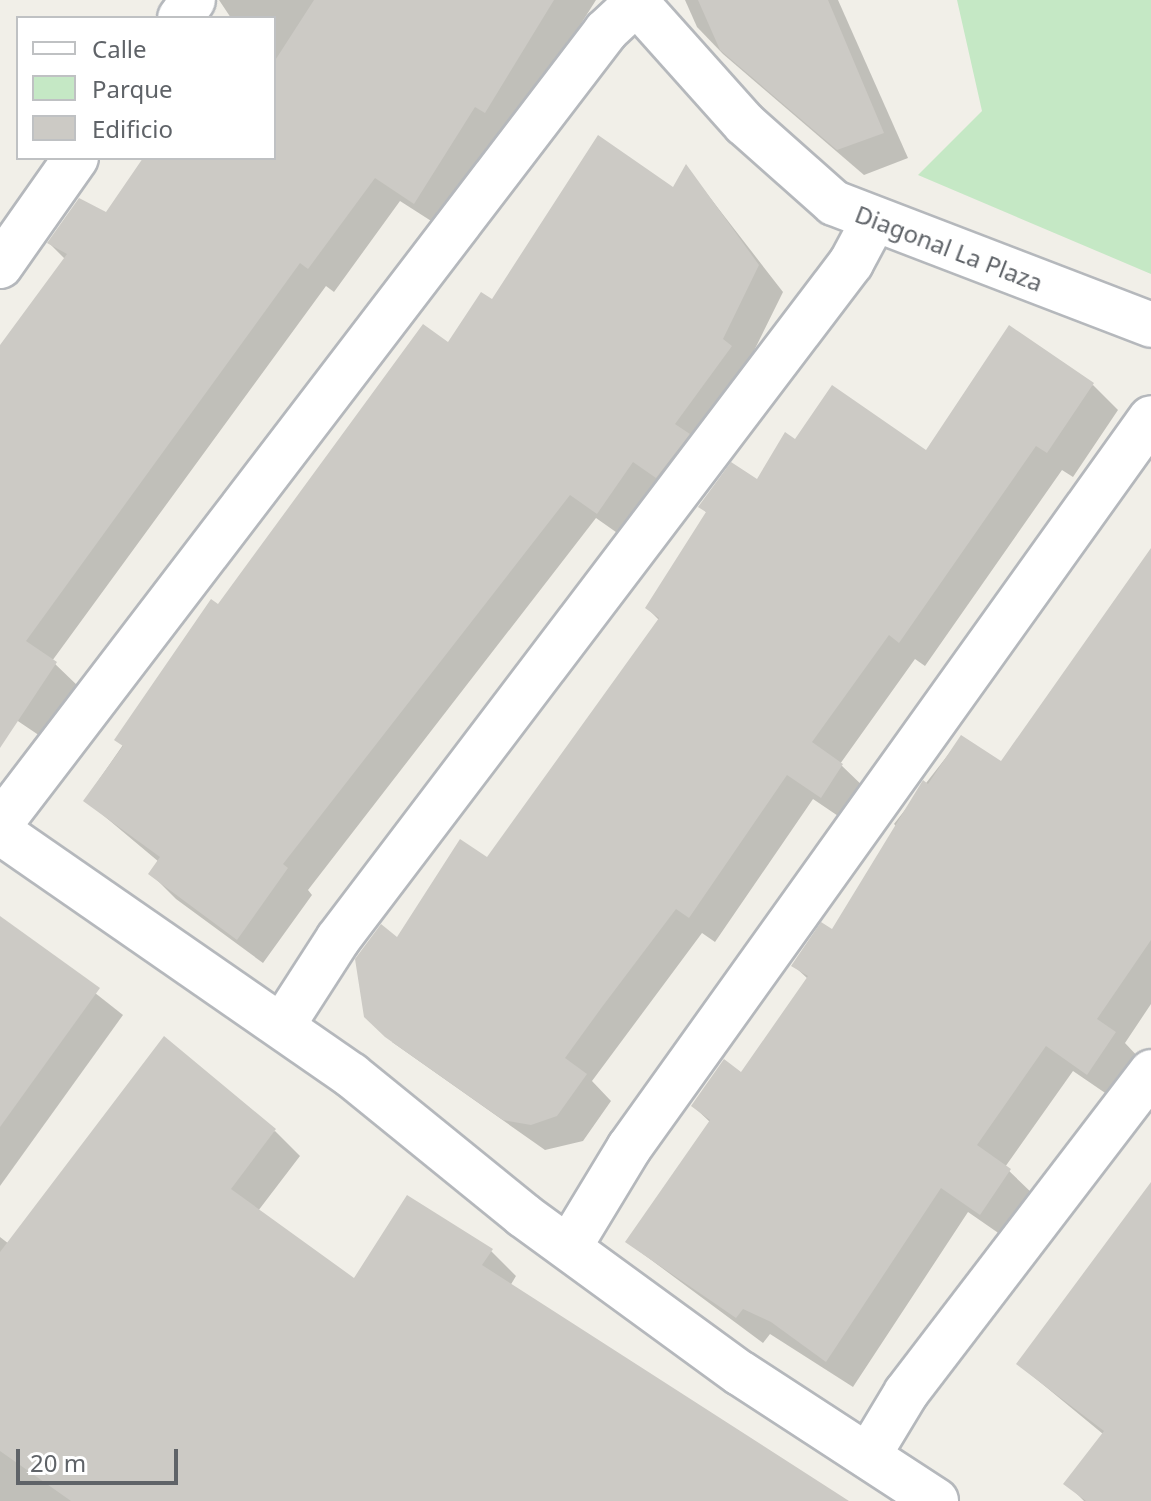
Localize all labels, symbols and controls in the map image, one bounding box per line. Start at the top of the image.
legend [16,16,276,160]
text: Calle [92,32,147,65]
text: Parque [92,72,173,105]
text: Edificio [92,112,173,145]
street label: Diagonal La Plaza [851,199,1047,297]
scale bar [20,1433,182,1483]
text: 20 m [30,1446,86,1479]

